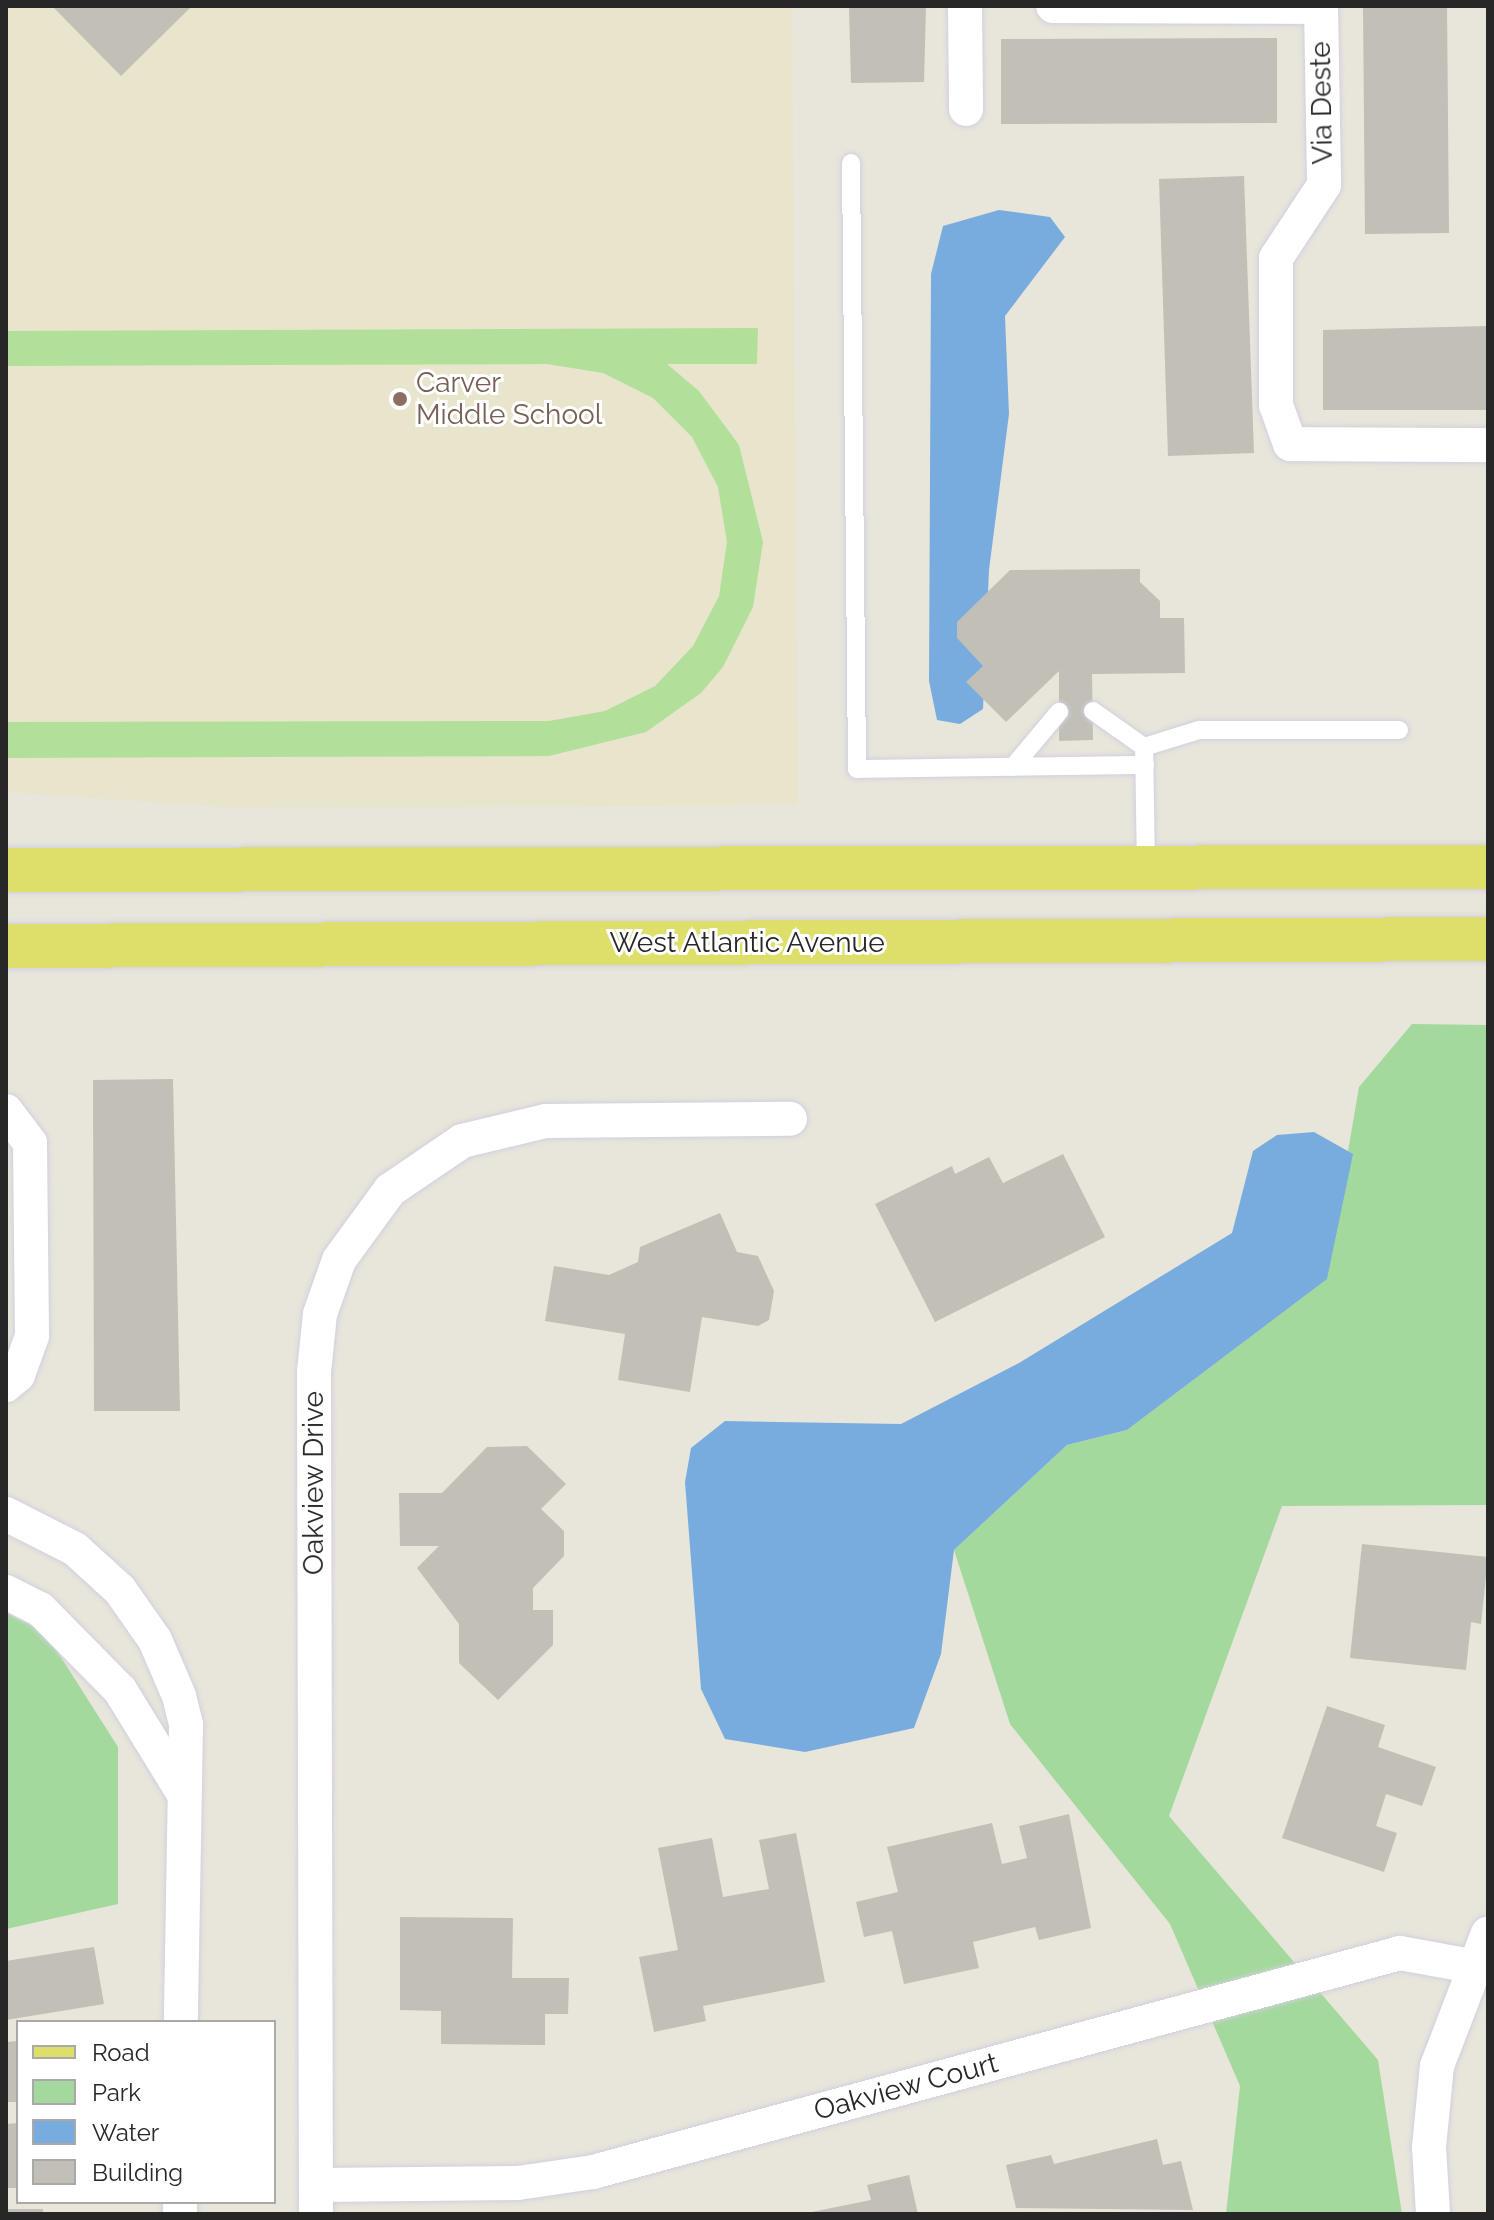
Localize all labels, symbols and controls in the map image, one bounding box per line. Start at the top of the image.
street label: Via Deste [1304,41,1340,165]
place label: Carver Middle School [416,366,602,432]
marker: Carver Middle School [391,390,409,408]
street label: West Atlantic Avenue [609,926,885,960]
street label: Oakview Drive [297,1391,331,1575]
legend [16,2020,276,2204]
text: Road [92,2038,150,2067]
street label: Oakview Court [810,2046,1002,2128]
text: Park [92,2078,141,2107]
text: Water [92,2118,159,2147]
text: Building [92,2158,183,2187]

